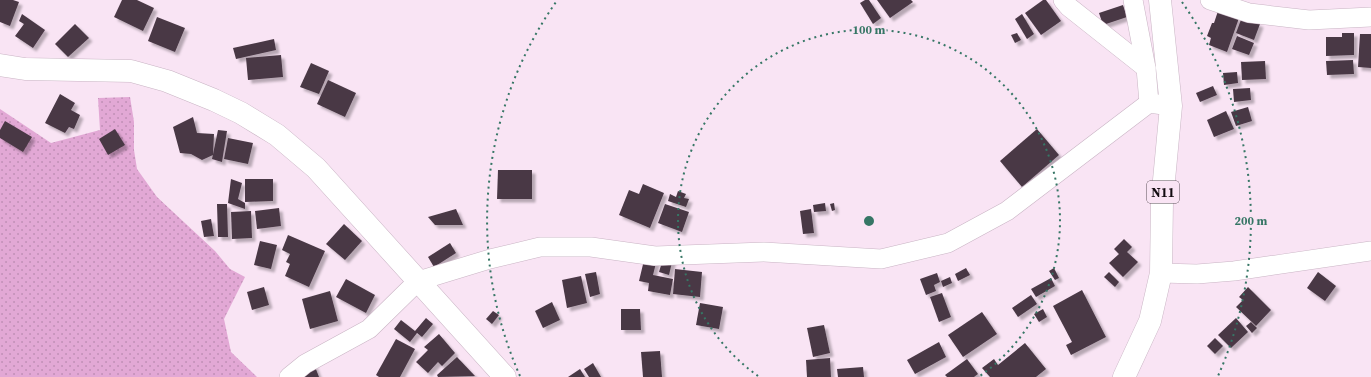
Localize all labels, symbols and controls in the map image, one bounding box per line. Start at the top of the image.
text: 100 m [853,22,886,38]
road number: N11 [1147,181,1179,203]
text: 200 m [1235,213,1268,229]
centre of rings [862,214,876,228]

